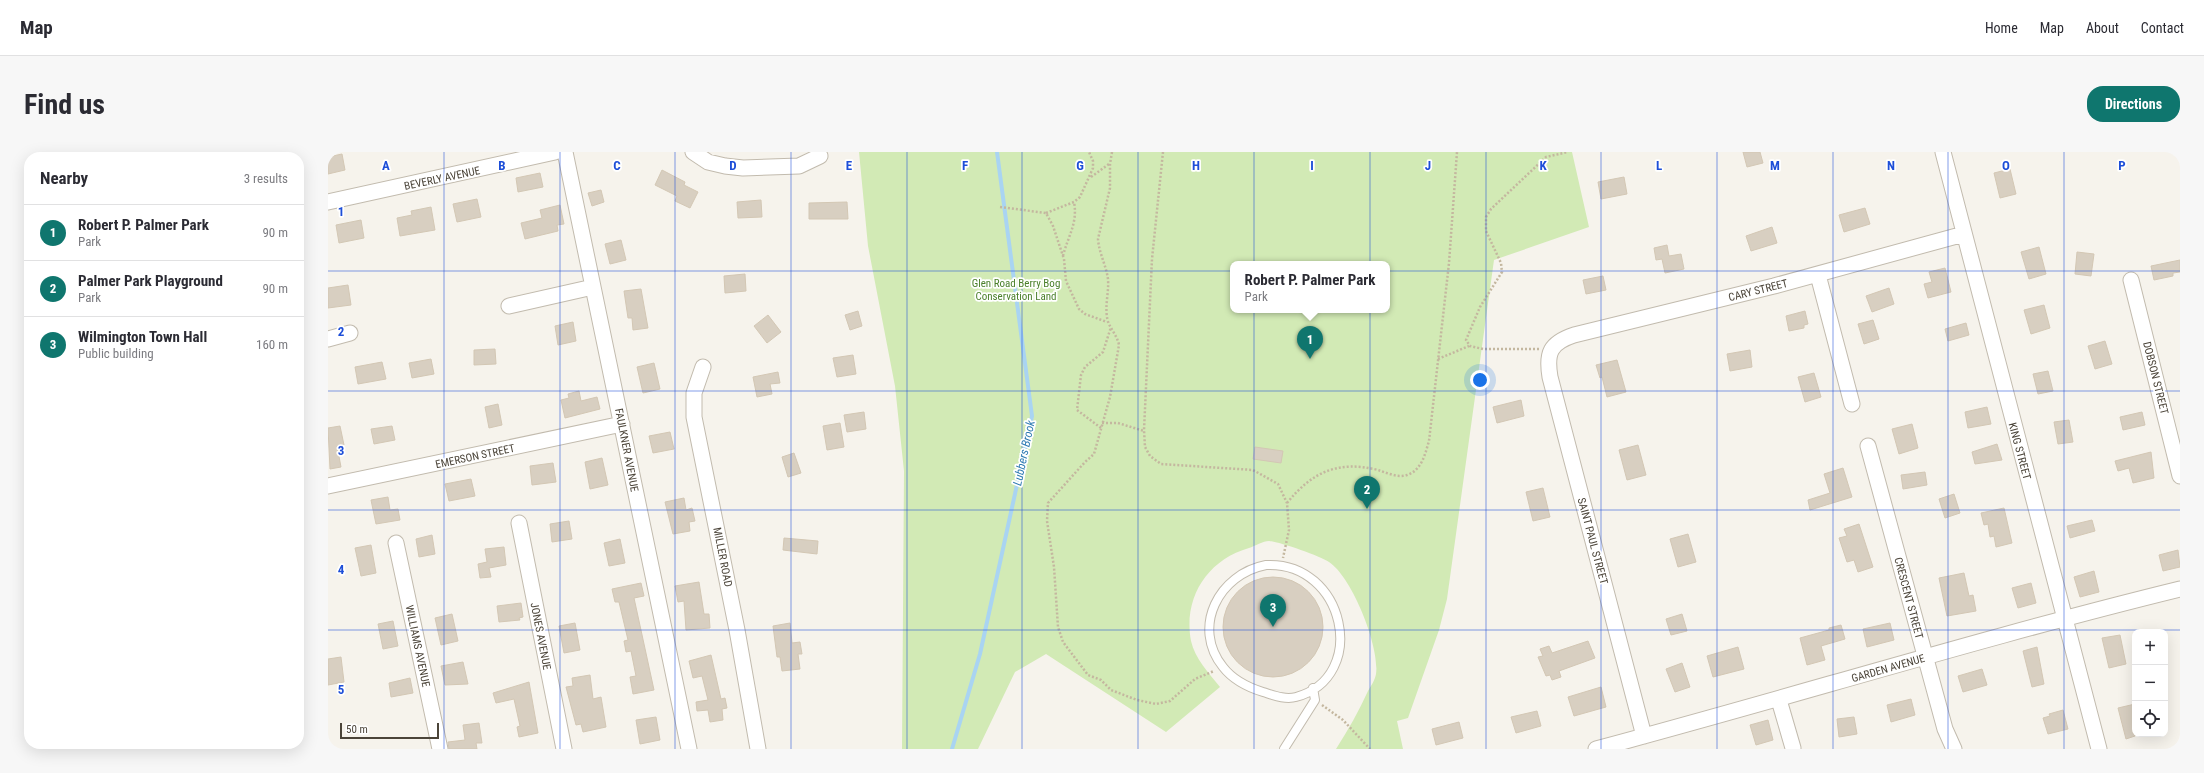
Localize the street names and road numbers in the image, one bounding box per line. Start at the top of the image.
street label: BEVERLY AVENUE [403,164,482,193]
street label: CARY STREET [1727,277,1789,304]
street label: DOBSON STREET [2140,340,2171,416]
street label: FAULKNER AVENUE [612,407,641,493]
street label: KING STREET [2006,421,2033,481]
street label: EMERSON STREET [434,442,516,471]
street label: SAINT PAUL STREET [1575,496,1610,586]
street label: MILLER ROAD [710,526,735,588]
street label: CRESCENT STREET [1891,556,1926,640]
street label: JONES AVENUE [528,601,554,671]
street label: WILLIAMS AVENUE [402,604,433,689]
street label: GARDEN AVENUE [1850,652,1927,685]

